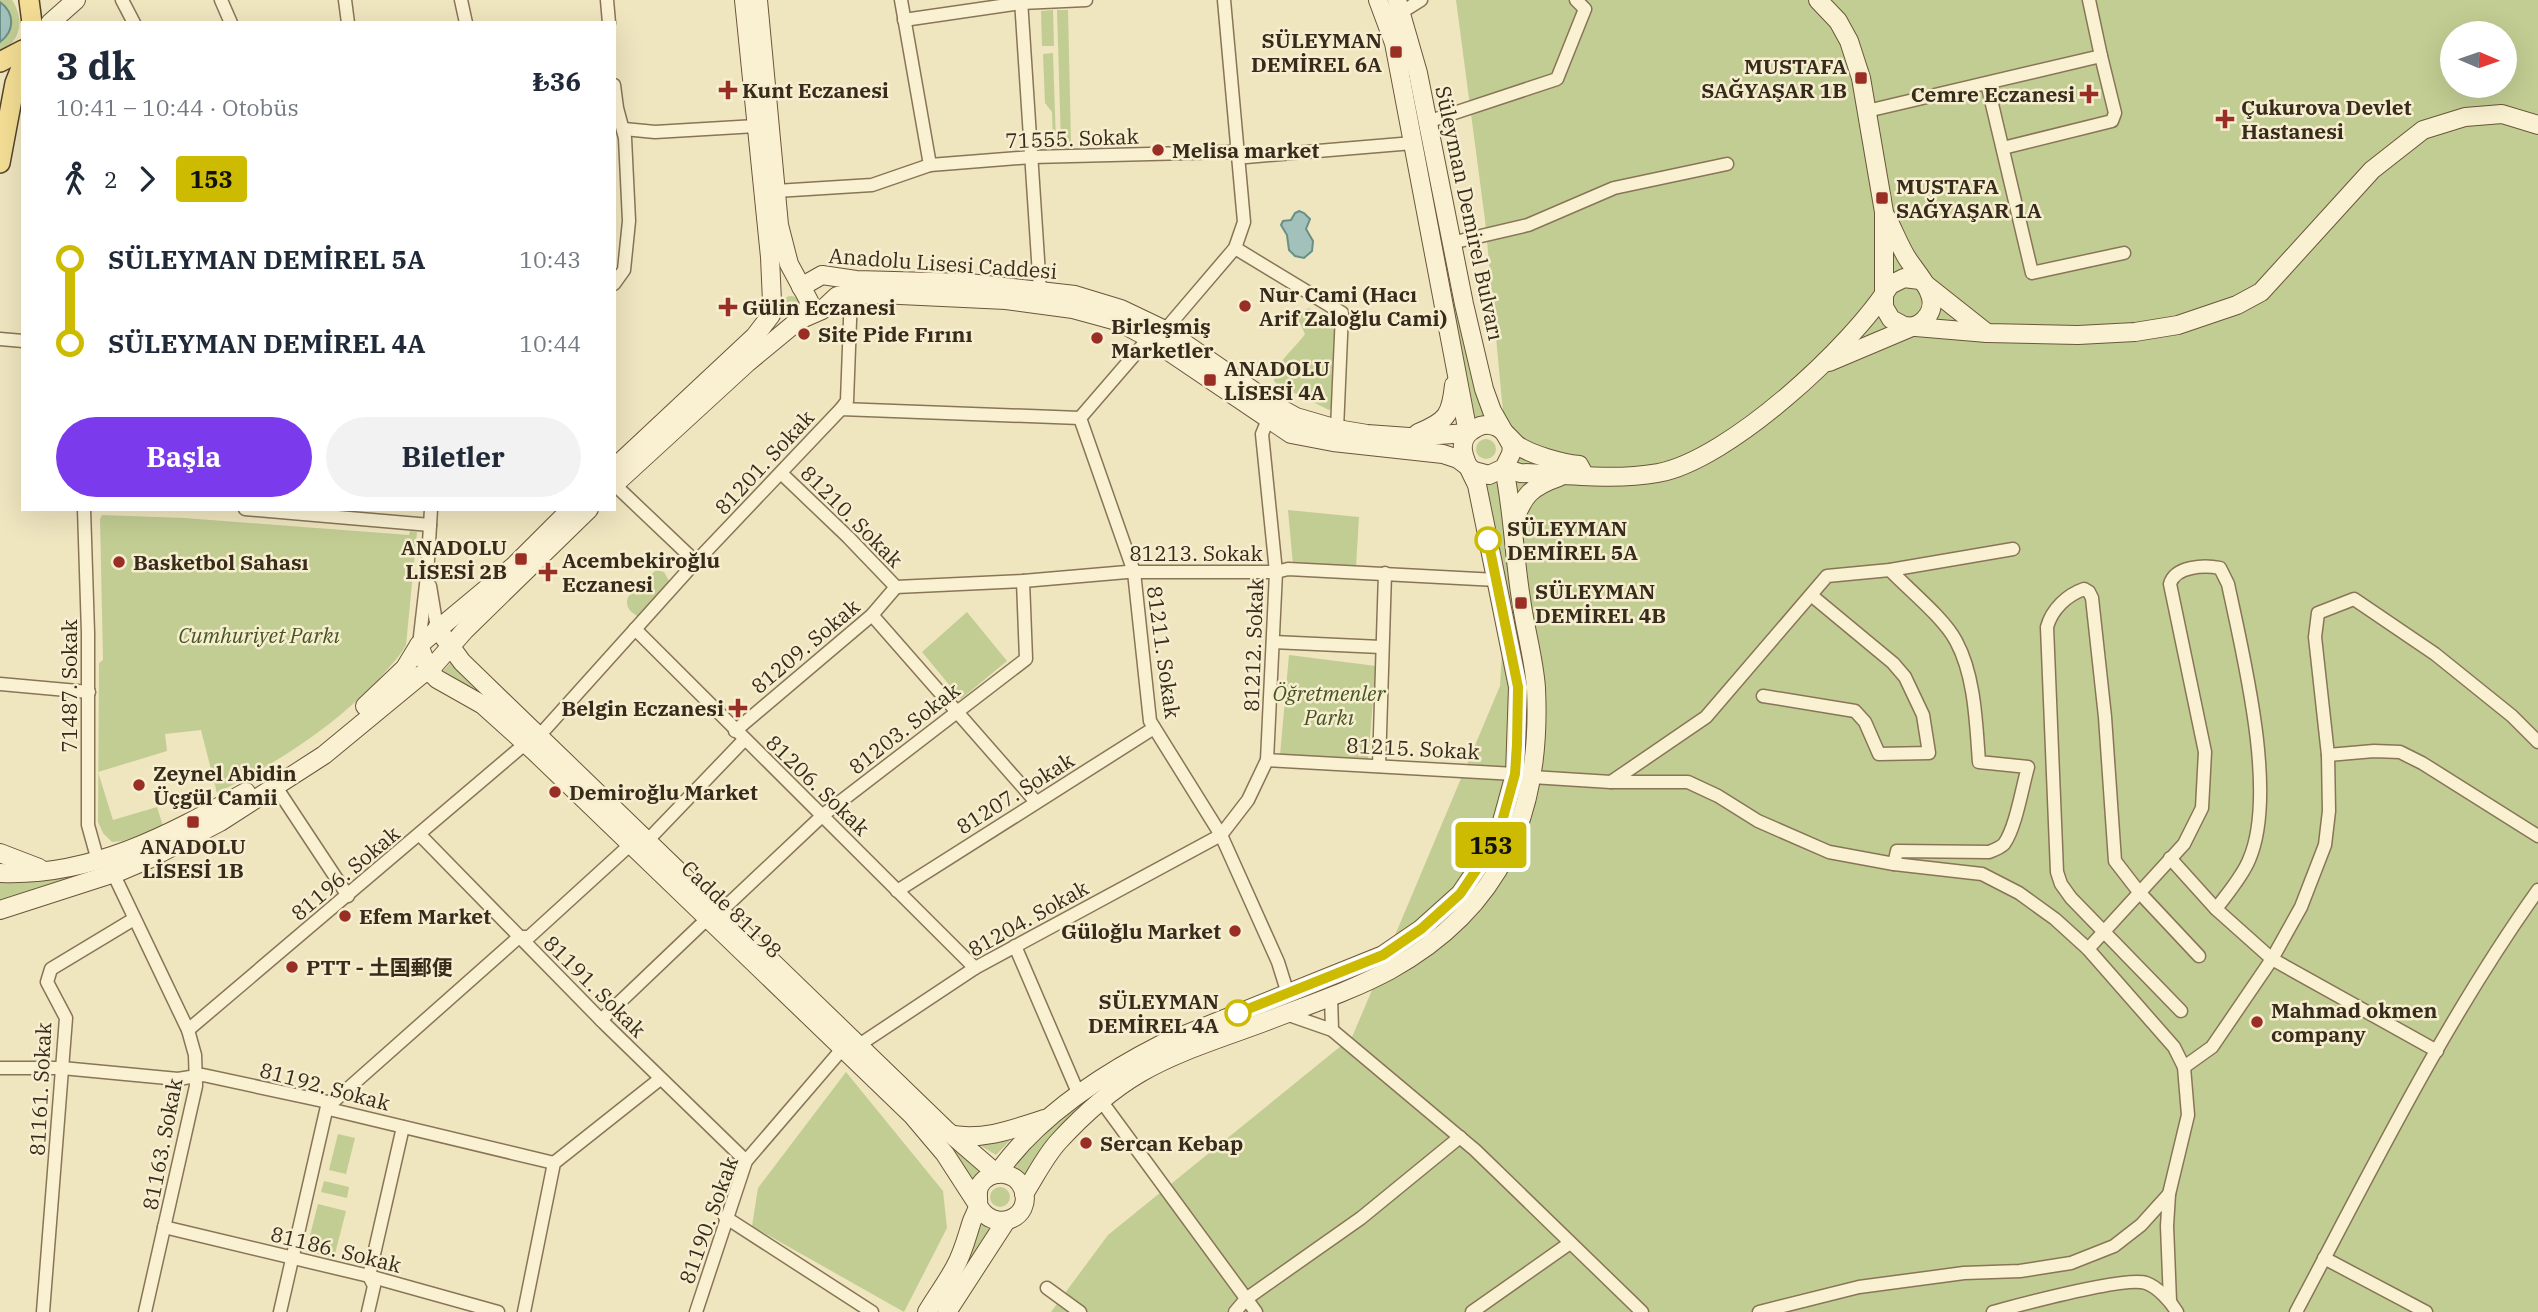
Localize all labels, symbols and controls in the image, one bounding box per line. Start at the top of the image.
north arrow [2440,21,2516,98]
map controls [2440,21,2517,98]
place label: SÜLEYMAN DEMİREL 6A [1251,26,1382,78]
text: 3 dk [56,41,135,90]
marker: SÜLEYMAN DEMİREL 6A [1388,44,1404,60]
place label: MUSTAFA SAĞYAŞAR 1B [1701,52,1847,104]
text: ₺36 [532,64,581,98]
marker: MUSTAFA SAĞYAŞAR 1B [1853,70,1869,86]
place label: Kunt Eczanesi [742,76,889,104]
place label: Cemre Eczanesi [1911,80,2075,108]
marker: Kunt Eczanesi [720,82,736,98]
street label: Süleyman Demirel Bulvarı [1429,83,1511,343]
marker: Cemre Eczanesi [2081,86,2097,102]
text: 10:41 – 10:44 · Otobüs [56,92,299,122]
place label: Çukurova Devlet Hastanesi [2241,93,2412,145]
marker: Çukurova Devlet Hastanesi [2215,109,2235,129]
street label: 71555. Sokak [1005,122,1140,154]
place label: Melisa market [1172,136,1319,164]
marker: Melisa market [1150,142,1166,158]
icon: walk [56,160,94,198]
icon: forward [128,160,166,198]
text: 153 [190,163,233,195]
text: 2 [104,164,118,194]
place label: MUSTAFA SAĞYAŞAR 1A [1896,172,2042,224]
marker: MUSTAFA SAĞYAŞAR 1A [1874,190,1890,206]
street label: Anadolu Lisesi Caddesi [828,241,1058,285]
text: SÜLEYMAN DEMİREL 5A [108,242,425,276]
text: 10:43 [519,244,581,274]
place label: Nur Cami (Hacı Arif Zaloğlu Cami) [1259,280,1447,332]
place label: Gülin Eczanesi [742,293,896,321]
marker: Nur Cami (Hacı Arif Zaloğlu Cami) [1237,298,1253,314]
marker: Gülin Eczanesi [720,299,736,315]
place label: Birleşmiş Marketler [1111,312,1214,364]
place label: Site Pide Fırını [818,320,973,348]
text: SÜLEYMAN DEMİREL 4A [108,326,425,360]
marker: Site Pide Fırını [796,326,812,342]
text: 10:44 [519,328,581,358]
marker: Birleşmiş Marketler [1089,330,1105,346]
place label: ANADOLU LİSESİ 4A [1224,354,1330,406]
marker: ANADOLU LİSESİ 4A [1202,372,1218,388]
street label: 81201. Sokak [708,403,820,520]
button: Başla [56,417,312,497]
button: Biletler [326,417,581,497]
street label: 81210. Sokak [795,459,910,574]
place label: SÜLEYMAN DEMİREL 5A [1507,514,1638,566]
marker: SÜLEYMAN DEMİREL 5A [1475,527,1501,553]
place label: ANADOLU LİSESİ 2B [401,533,507,585]
street label: 81213. Sokak [1129,539,1264,567]
place label: Acembekiroğlu Eczanesi [562,546,721,598]
place label: Basketbol Sahası [133,548,309,576]
marker: ANADOLU LİSESİ 2B [513,551,529,567]
marker: Basketbol Sahası [111,554,127,570]
marker: Acembekiroğlu Eczanesi [540,564,556,580]
street label: 81212. Sokak [1237,577,1269,712]
place label: SÜLEYMAN DEMİREL 4B [1535,577,1666,629]
street label: 81211. Sokak [1141,584,1187,721]
street label: 81209. Sokak [745,592,866,700]
marker: SÜLEYMAN DEMİREL 4B [1513,595,1529,611]
street label: 71487. Sokak [55,618,83,753]
park label: Cumhuriyet Parkı [178,621,341,649]
street label: 81203. Sokak [843,675,966,780]
park label: Öğretmenler Parkı [1272,679,1386,731]
place label: Belgin Eczanesi [561,694,724,722]
marker: Belgin Eczanesi [730,700,746,716]
street label: 81206. Sokak [760,728,876,842]
street label: 81215. Sokak [1346,731,1481,766]
street label: 81207. Sokak [951,745,1080,840]
place label: Zeynel Abidin Üçgül Camii [153,759,297,811]
marker: Zeynel Abidin Üçgül Camii [131,777,147,793]
place label: Demiroğlu Market [569,778,758,806]
marker: Demiroğlu Market [547,784,563,800]
marker: ANADOLU LİSESİ 1B [185,814,201,830]
street label: 81196. Sokak [285,819,406,927]
line badge: 153 [1451,822,1531,868]
text: 153 [1469,829,1513,861]
place label: ANADOLU LİSESİ 1B [140,832,246,884]
street label: Cadde 81198 [676,854,788,964]
street label: 81204. Sokak [963,873,1094,963]
place label: Efem Market [359,902,491,930]
marker: Efem Market [337,908,353,924]
place label: Güloğlu Market [1061,917,1221,945]
marker: Güloğlu Market [1227,923,1243,939]
street label: 81191. Sokak [538,929,653,1044]
place label: PTT - 土国郵便 [306,953,453,981]
marker: PTT - 土国郵便 [284,959,300,975]
place label: SÜLEYMAN DEMİREL 4A [1088,987,1219,1039]
place label: Mahmad okmen company [2271,996,2438,1048]
marker: SÜLEYMAN DEMİREL 4A [1225,1000,1251,1026]
marker: Mahmad okmen company [2249,1014,2265,1030]
street label: 81161. Sokak [23,1021,58,1156]
street label: 81192. Sokak [257,1055,394,1117]
street label: 81163. Sokak [136,1075,189,1212]
place label: Sercan Kebap [1100,1129,1243,1157]
marker: Sercan Kebap [1078,1135,1094,1151]
street label: 81190. Sokak [672,1152,744,1288]
street label: 81186. Sokak [268,1219,405,1279]

